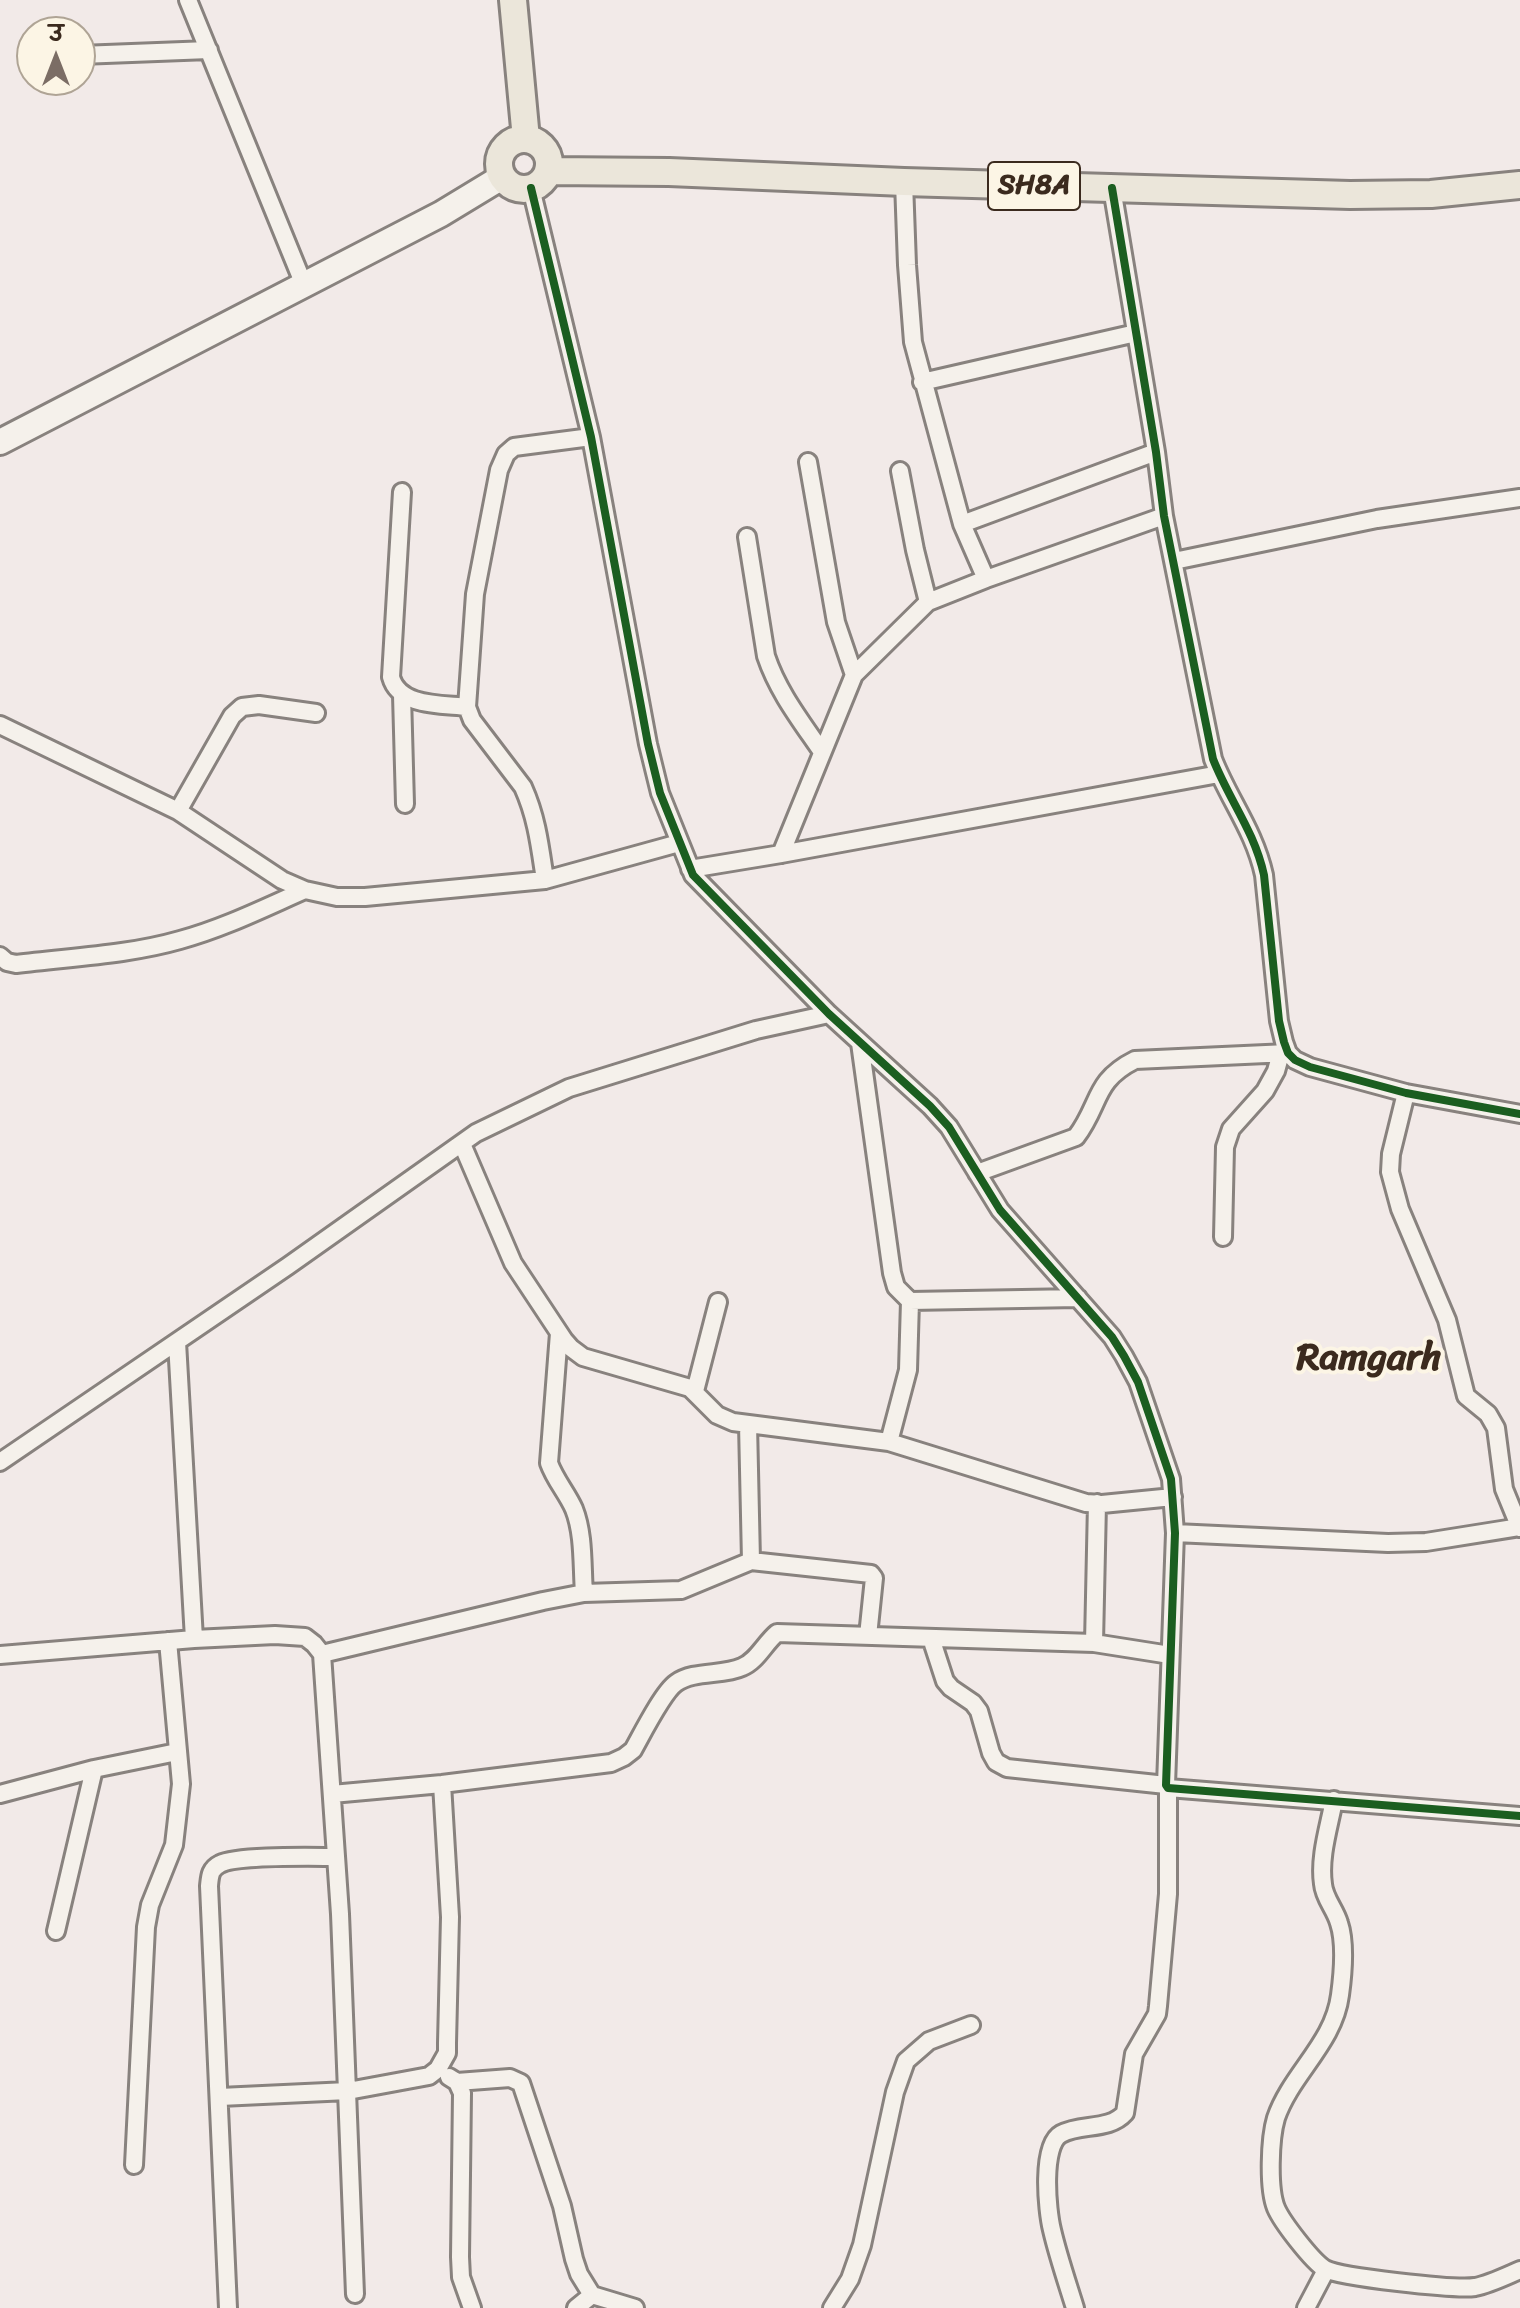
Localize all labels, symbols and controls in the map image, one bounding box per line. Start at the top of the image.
text: उ [49,14,63,53]
north arrow [16,16,96,96]
road number: SH8A [988,162,1080,210]
district label: Ramgarh [1296,1336,1442,1382]

